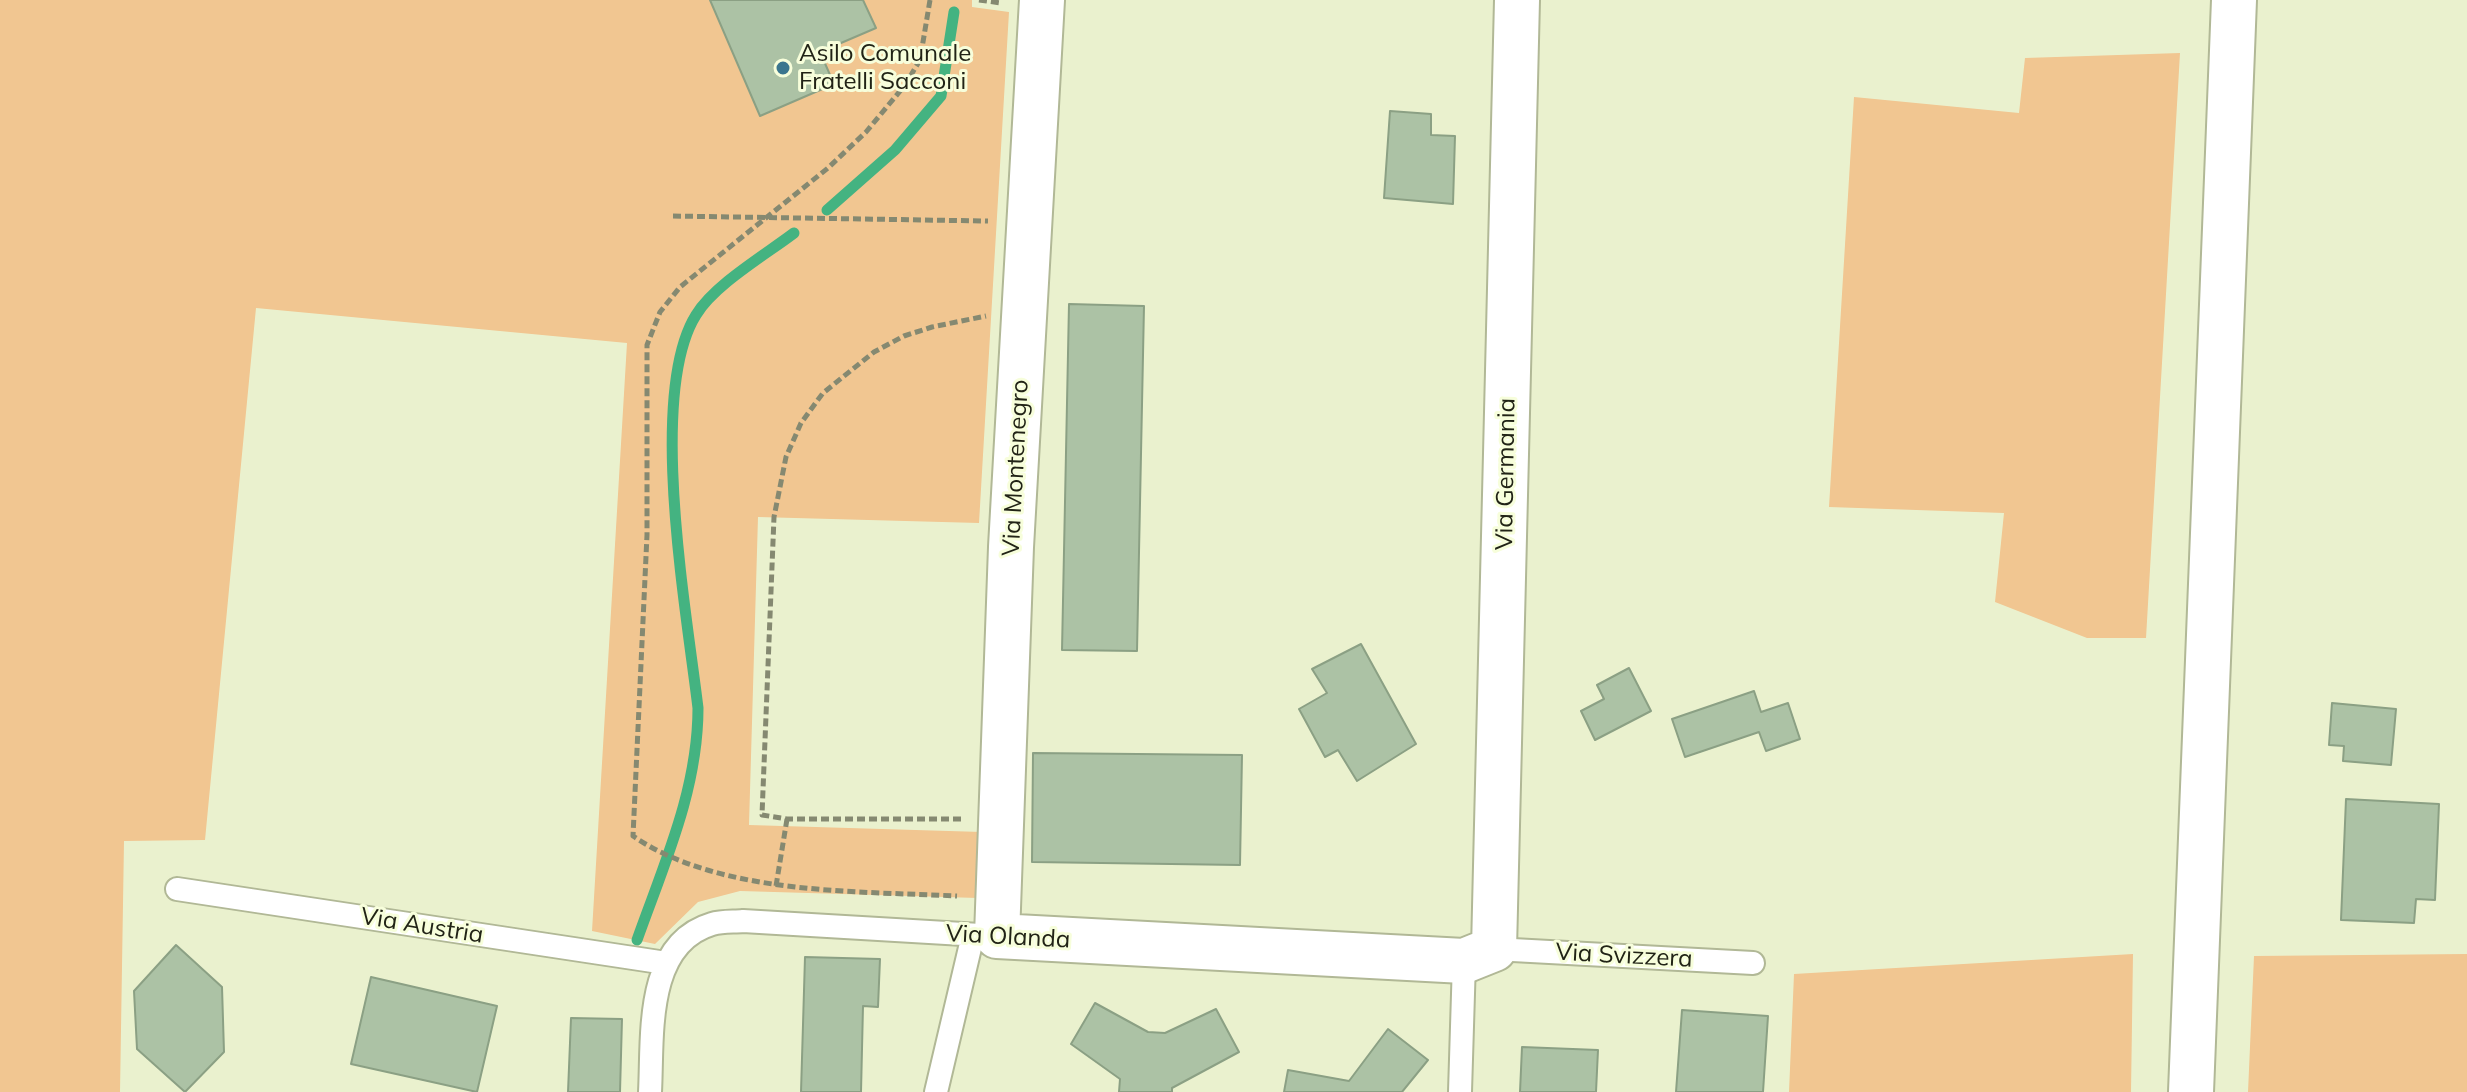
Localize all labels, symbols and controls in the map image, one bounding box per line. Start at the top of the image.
place label: Asilo Comunale Fratelli Sacconi [799,40,971,96]
marker: Asilo Comunale Fratelli Sacconi [774,59,792,77]
street label: Via Montenegro [997,379,1035,557]
street label: Via Germania [1490,398,1522,550]
street label: Via Austria [359,902,485,950]
street label: Via Olanda [945,919,1071,955]
street label: Via Svizzera [1555,938,1693,974]

